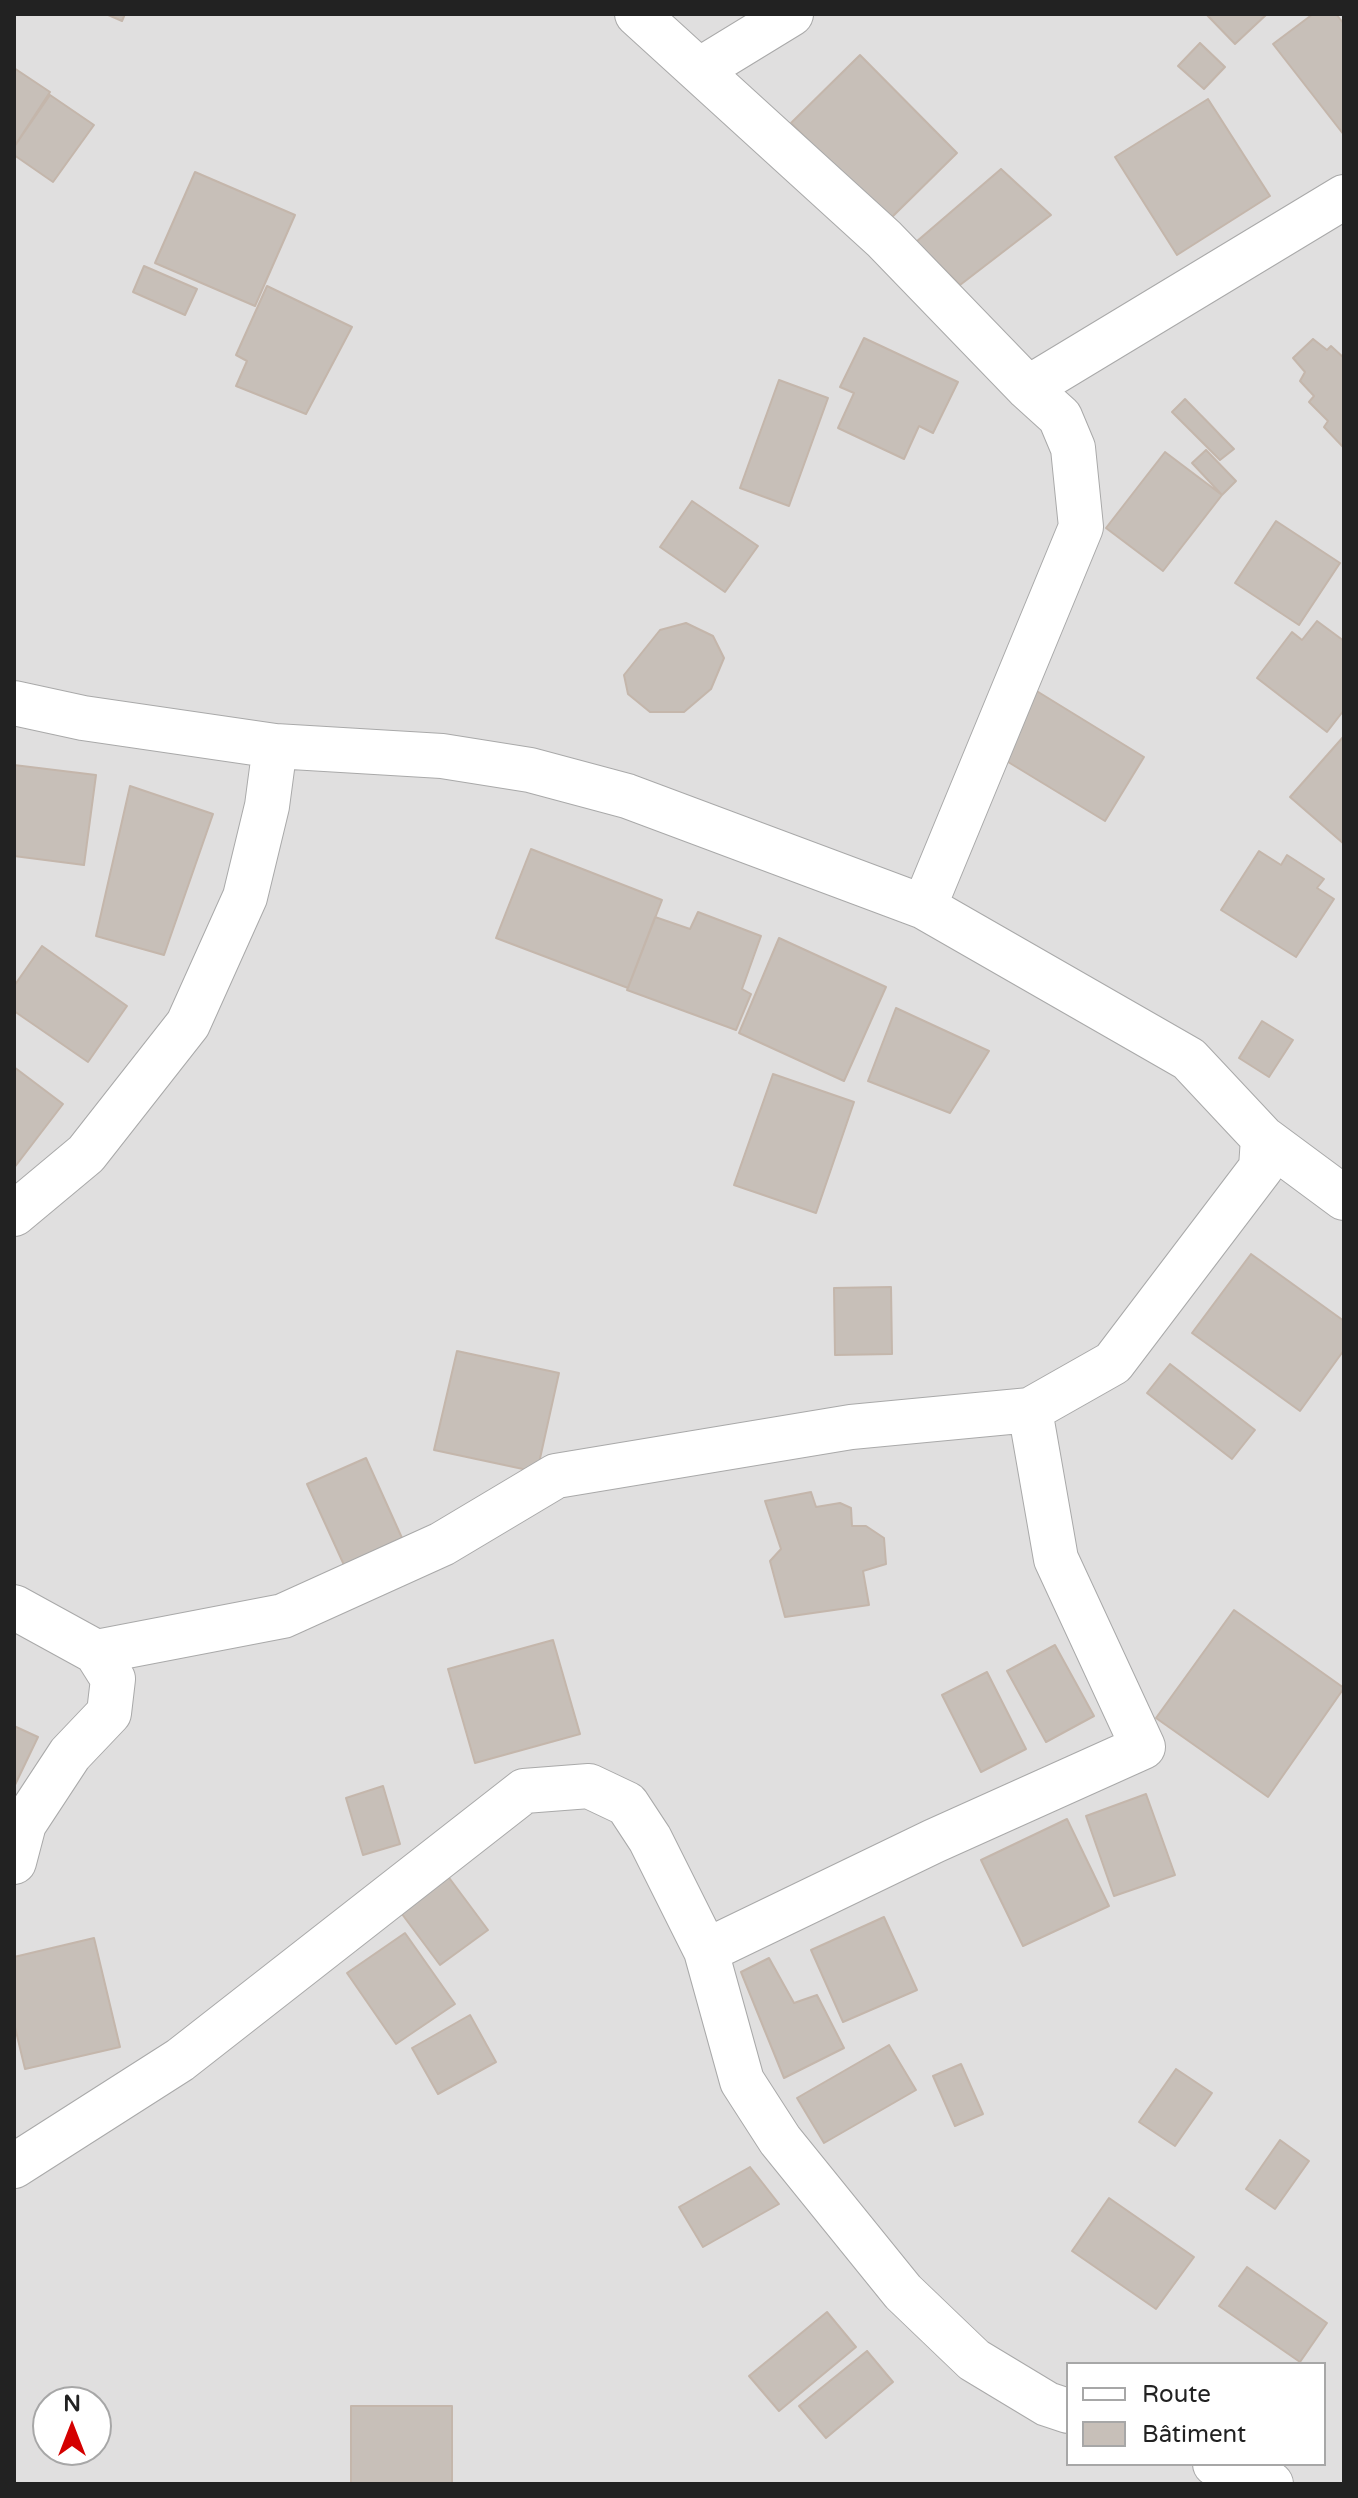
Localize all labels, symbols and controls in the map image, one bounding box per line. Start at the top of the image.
legend [1066,2362,1326,2466]
text: Route [1142,2380,1211,2409]
north arrow [32,2386,112,2466]
text: N [63,2391,81,2417]
text: Bâtiment [1142,2420,1246,2449]

